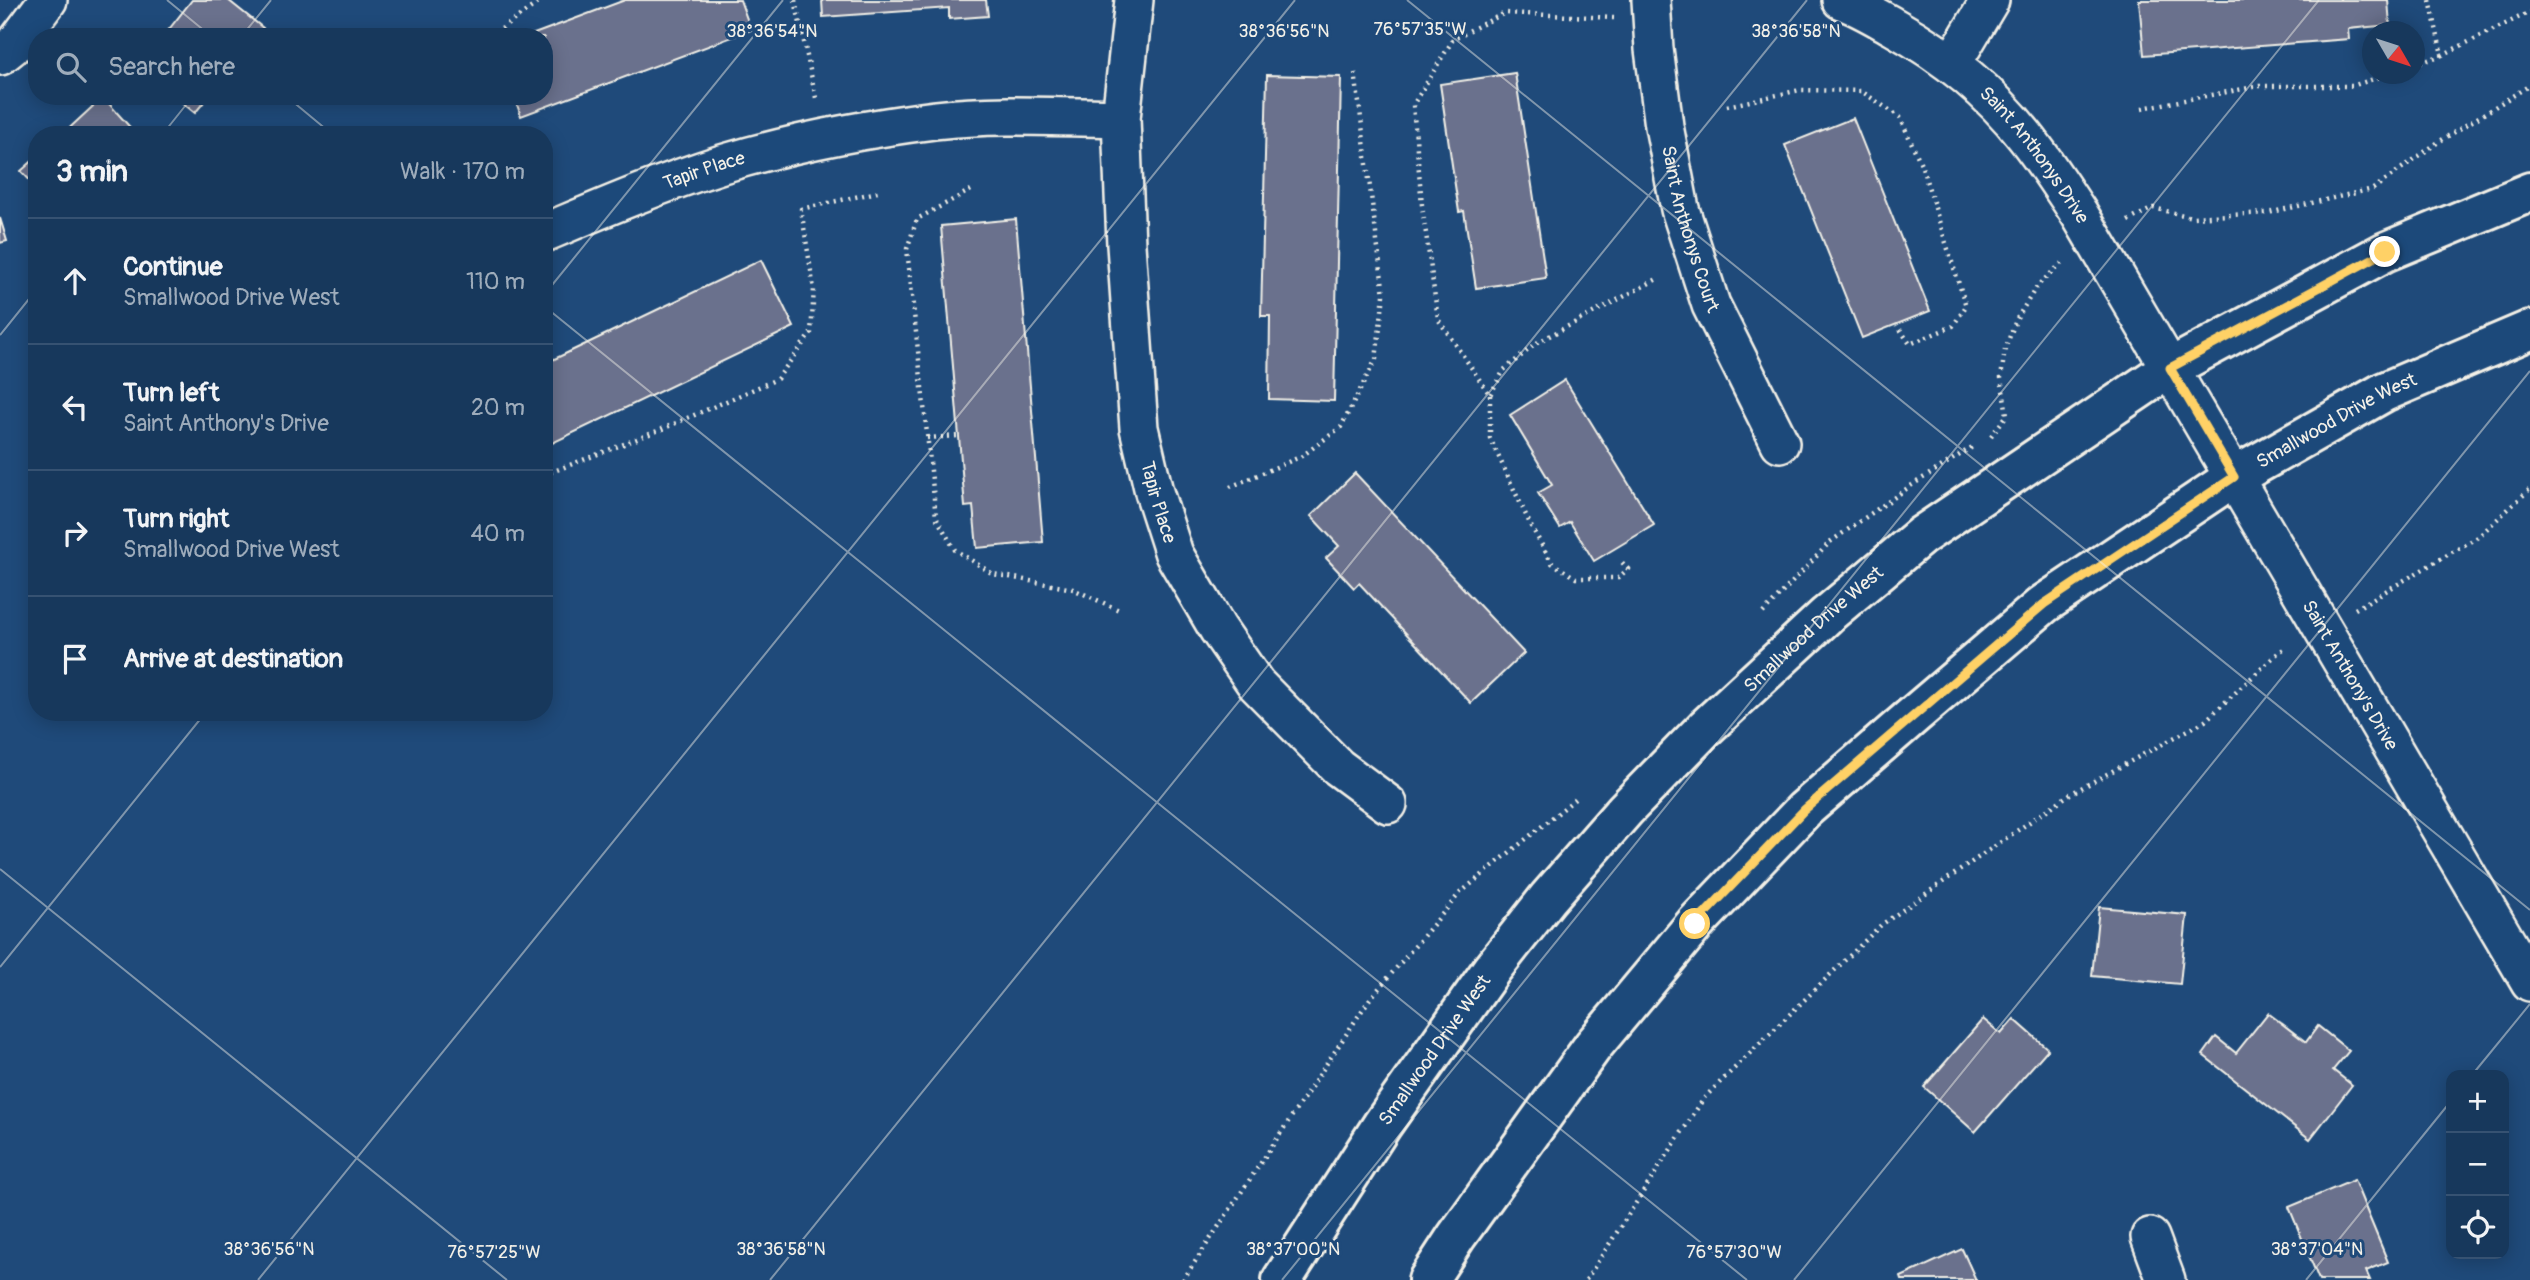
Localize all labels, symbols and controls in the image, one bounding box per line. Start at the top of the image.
text: 76°57'35"W [1373,18,1467,41]
text: 38°36'54"N [727,20,817,43]
text: 38°36'56"N [1239,20,1329,43]
text: 38°36'58"N [1751,20,1841,43]
north arrow [2362,21,2425,84]
search box [28,28,553,105]
icon: search [52,48,90,86]
text: Search here [108,51,235,83]
street label: Saint Anthonys Drive [1974,81,2095,229]
street label: Saint Anthonys Court [1656,144,1725,317]
street label: Tapir Place [660,146,748,195]
text: 3 min [56,153,128,190]
text: Walk · 170 m [400,157,525,186]
route end [2369,236,2400,267]
text: Continue [123,251,223,283]
icon: ahead [56,262,94,300]
text: 110 m [466,267,525,296]
text: Smallwood Drive West [123,283,340,312]
street label: Smallwood Drive West [2252,367,2420,474]
text: Turn left [123,377,219,409]
icon: left [56,388,94,426]
text: 20 m [471,393,525,422]
text: Saint Anthony's Drive [123,409,329,438]
street label: Tapir Place [1135,459,1182,547]
text: Turn right [123,503,229,535]
icon: right [56,514,94,552]
text: 40 m [471,519,525,548]
text: Smallwood Drive West [123,535,340,564]
street label: Smallwood Drive West [1739,561,1889,698]
street label: Saint Anthony's Drive [2297,596,2404,755]
icon: arrive [56,640,94,678]
text: Arrive at destination [123,643,343,675]
route start [1679,908,1710,939]
street label: Smallwood Drive West [1373,970,1496,1130]
map controls [2446,1070,2509,1259]
button: + [2446,1070,2509,1133]
button: − [2446,1133,2509,1196]
button: locate [2446,1196,2509,1259]
text: 38°36'56"N [224,1238,314,1261]
text: 38°36'58"N [736,1238,826,1261]
text: 38°37'00"N [1246,1238,1340,1261]
text: 38°37'04"N [2271,1238,2363,1261]
text: 76°57'25"W [447,1241,541,1264]
text: 76°57'30"W [1686,1241,1782,1264]

